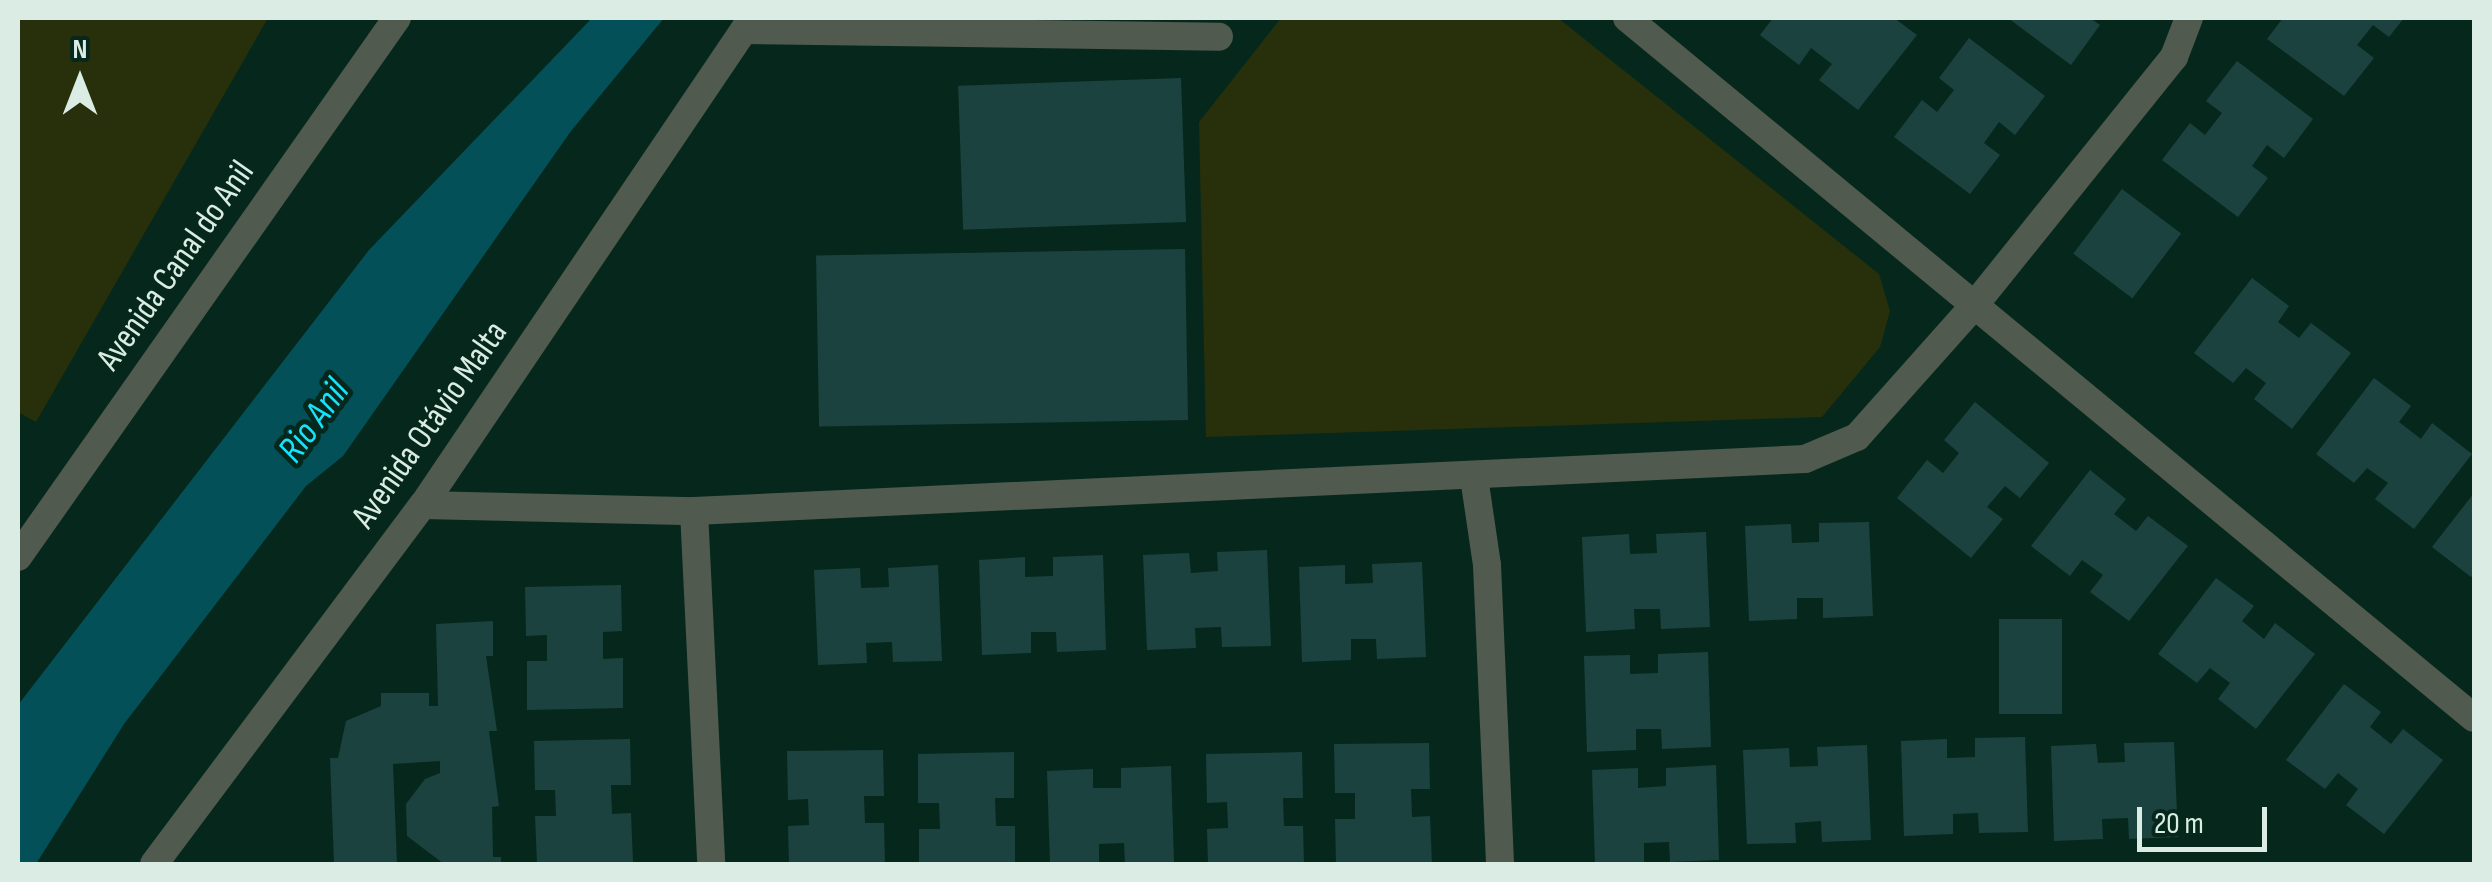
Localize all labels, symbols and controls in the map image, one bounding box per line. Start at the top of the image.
north arrow [30,30,130,130]
text: N [73,33,87,66]
street label: Avenida Canal do Anil [88,153,264,379]
street label: Avenida Otávio Malta [343,313,517,537]
water label: Rio Anil [269,370,359,472]
scale bar [2142,787,2272,849]
text: 20 m [2154,806,2204,842]

